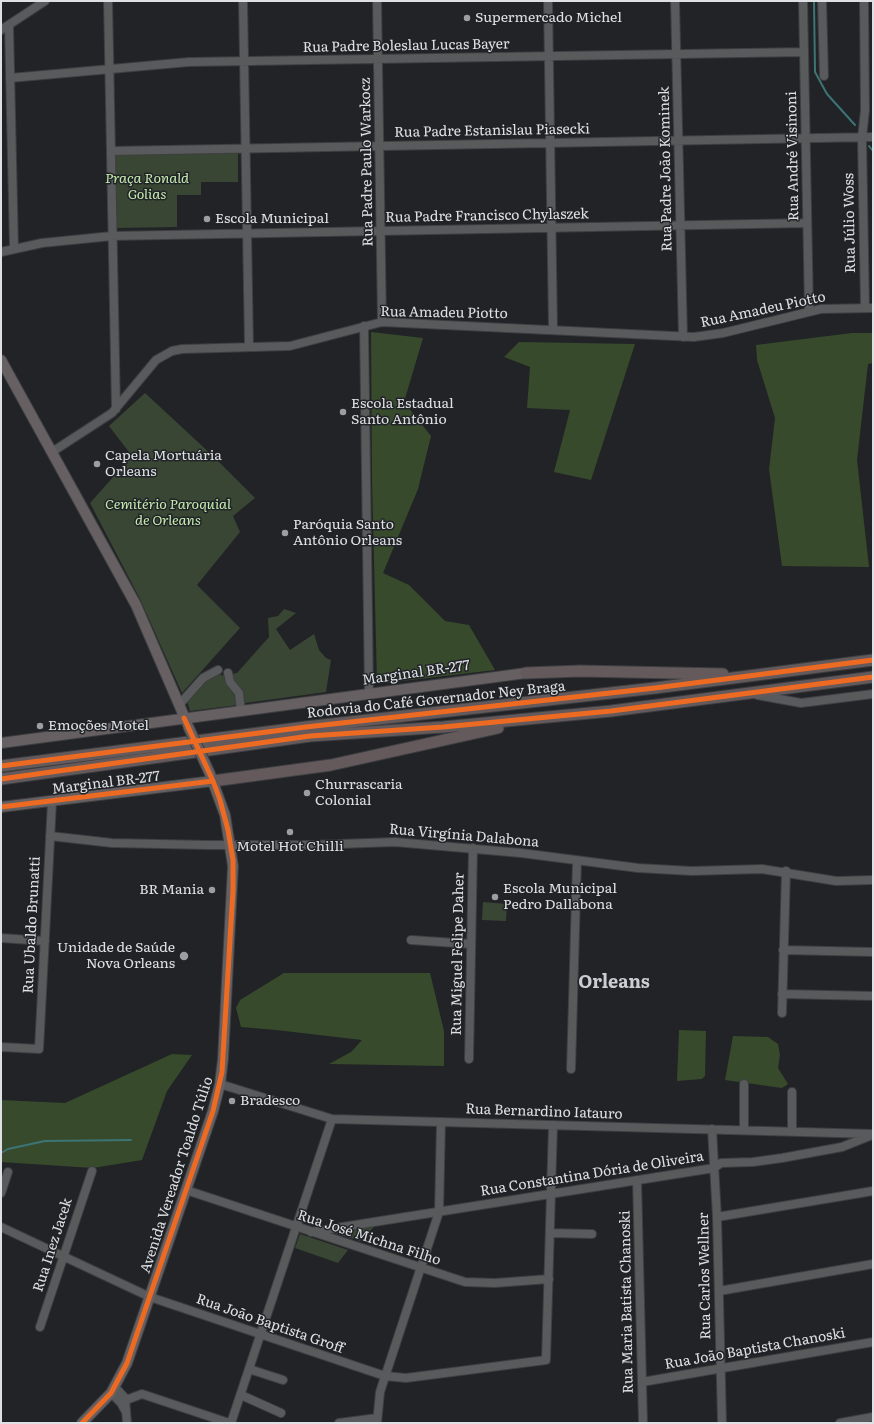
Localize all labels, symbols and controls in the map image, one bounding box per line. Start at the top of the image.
place label: Supermercado Michel [475,10,622,26]
marker: Supermercado Michel [462,13,472,23]
street label: Rua Padre Boleslau Lucas Bayer [302,36,510,56]
street label: Rua Padre Paulo Warkocz [357,77,377,247]
street label: Rua Padre João Kominek [656,86,676,252]
street label: Rua André Visinoni [783,91,803,221]
street label: Rua Padre Estanislau Piasecki [394,121,590,141]
park label: Praça Ronald Golias [105,171,189,204]
street label: Rua Júlio Woss [841,173,859,273]
street label: Rua Padre Francisco Chylaszek [385,206,589,226]
place label: Escola Municipal [215,211,329,227]
marker: Escola Municipal [202,214,212,224]
street label: Rua Amadeu Piotto [699,289,827,331]
street label: Rua Amadeu Piotto [380,303,508,323]
place label: Escola Estadual Santo Antônio [351,396,454,428]
marker: Escola Estadual Santo Antônio [338,407,348,417]
place label: Capela Mortuária Orleans [105,448,222,480]
marker: Capela Mortuária Orleans [92,459,102,469]
park label: Cemitério Paroquial de Orleans [105,497,231,530]
place label: Paróquia Santo Antônio Orleans [293,517,402,550]
marker: Paróquia Santo Antônio Orleans [280,528,290,538]
street label: Marginal BR-277 [361,657,471,689]
street label: Rodovia do Café Governador Ney Braga [306,678,566,722]
place label: Emoções Motel [48,718,149,734]
marker: Emoções Motel [35,721,45,731]
street label: Marginal BR-277 [51,768,161,798]
place label: Churrascaria Colonial [315,777,403,810]
marker: Churrascaria Colonial [302,788,312,798]
street label: Rua Virgínia Dalabona [388,821,540,851]
marker: Motel Hot Chilli [285,827,295,837]
place label: Motel Hot Chilli [236,839,344,855]
street label: Rua Ubaldo Brunatti [20,856,44,994]
street label: Rua Miguel Felipe Daher [448,872,468,1036]
place label: Escola Municipal Pedro Dallabona [503,881,617,914]
place label: BR Mania [139,882,204,898]
marker: BR Mania [207,885,217,895]
marker: Escola Municipal Pedro Dallabona [490,892,500,902]
place label: Unidade de Saúde Nova Orleans [57,940,175,972]
marker: Unidade de Saúde Nova Orleans [178,950,190,962]
district label: Orleans [578,972,650,994]
street label: Avenida Vereador Toaldo Túlio [137,1075,217,1275]
place label: Bradesco [240,1093,300,1109]
marker: Bradesco [227,1096,237,1106]
street label: Rua Bernardino Iatauro [465,1101,623,1123]
street label: Rua Constantina Dória de Oliveira [479,1148,705,1200]
street label: Rua Inez Jacek [30,1196,76,1294]
street label: Rua José Michna Filho [295,1207,443,1269]
street label: Rua Maria Batista Chanoski [617,1210,637,1394]
street label: Rua Carlos Wellner [695,1212,715,1340]
street label: Rua João Baptista Groff [194,1291,346,1357]
street label: Rua João Baptista Chanoski [663,1325,847,1373]

